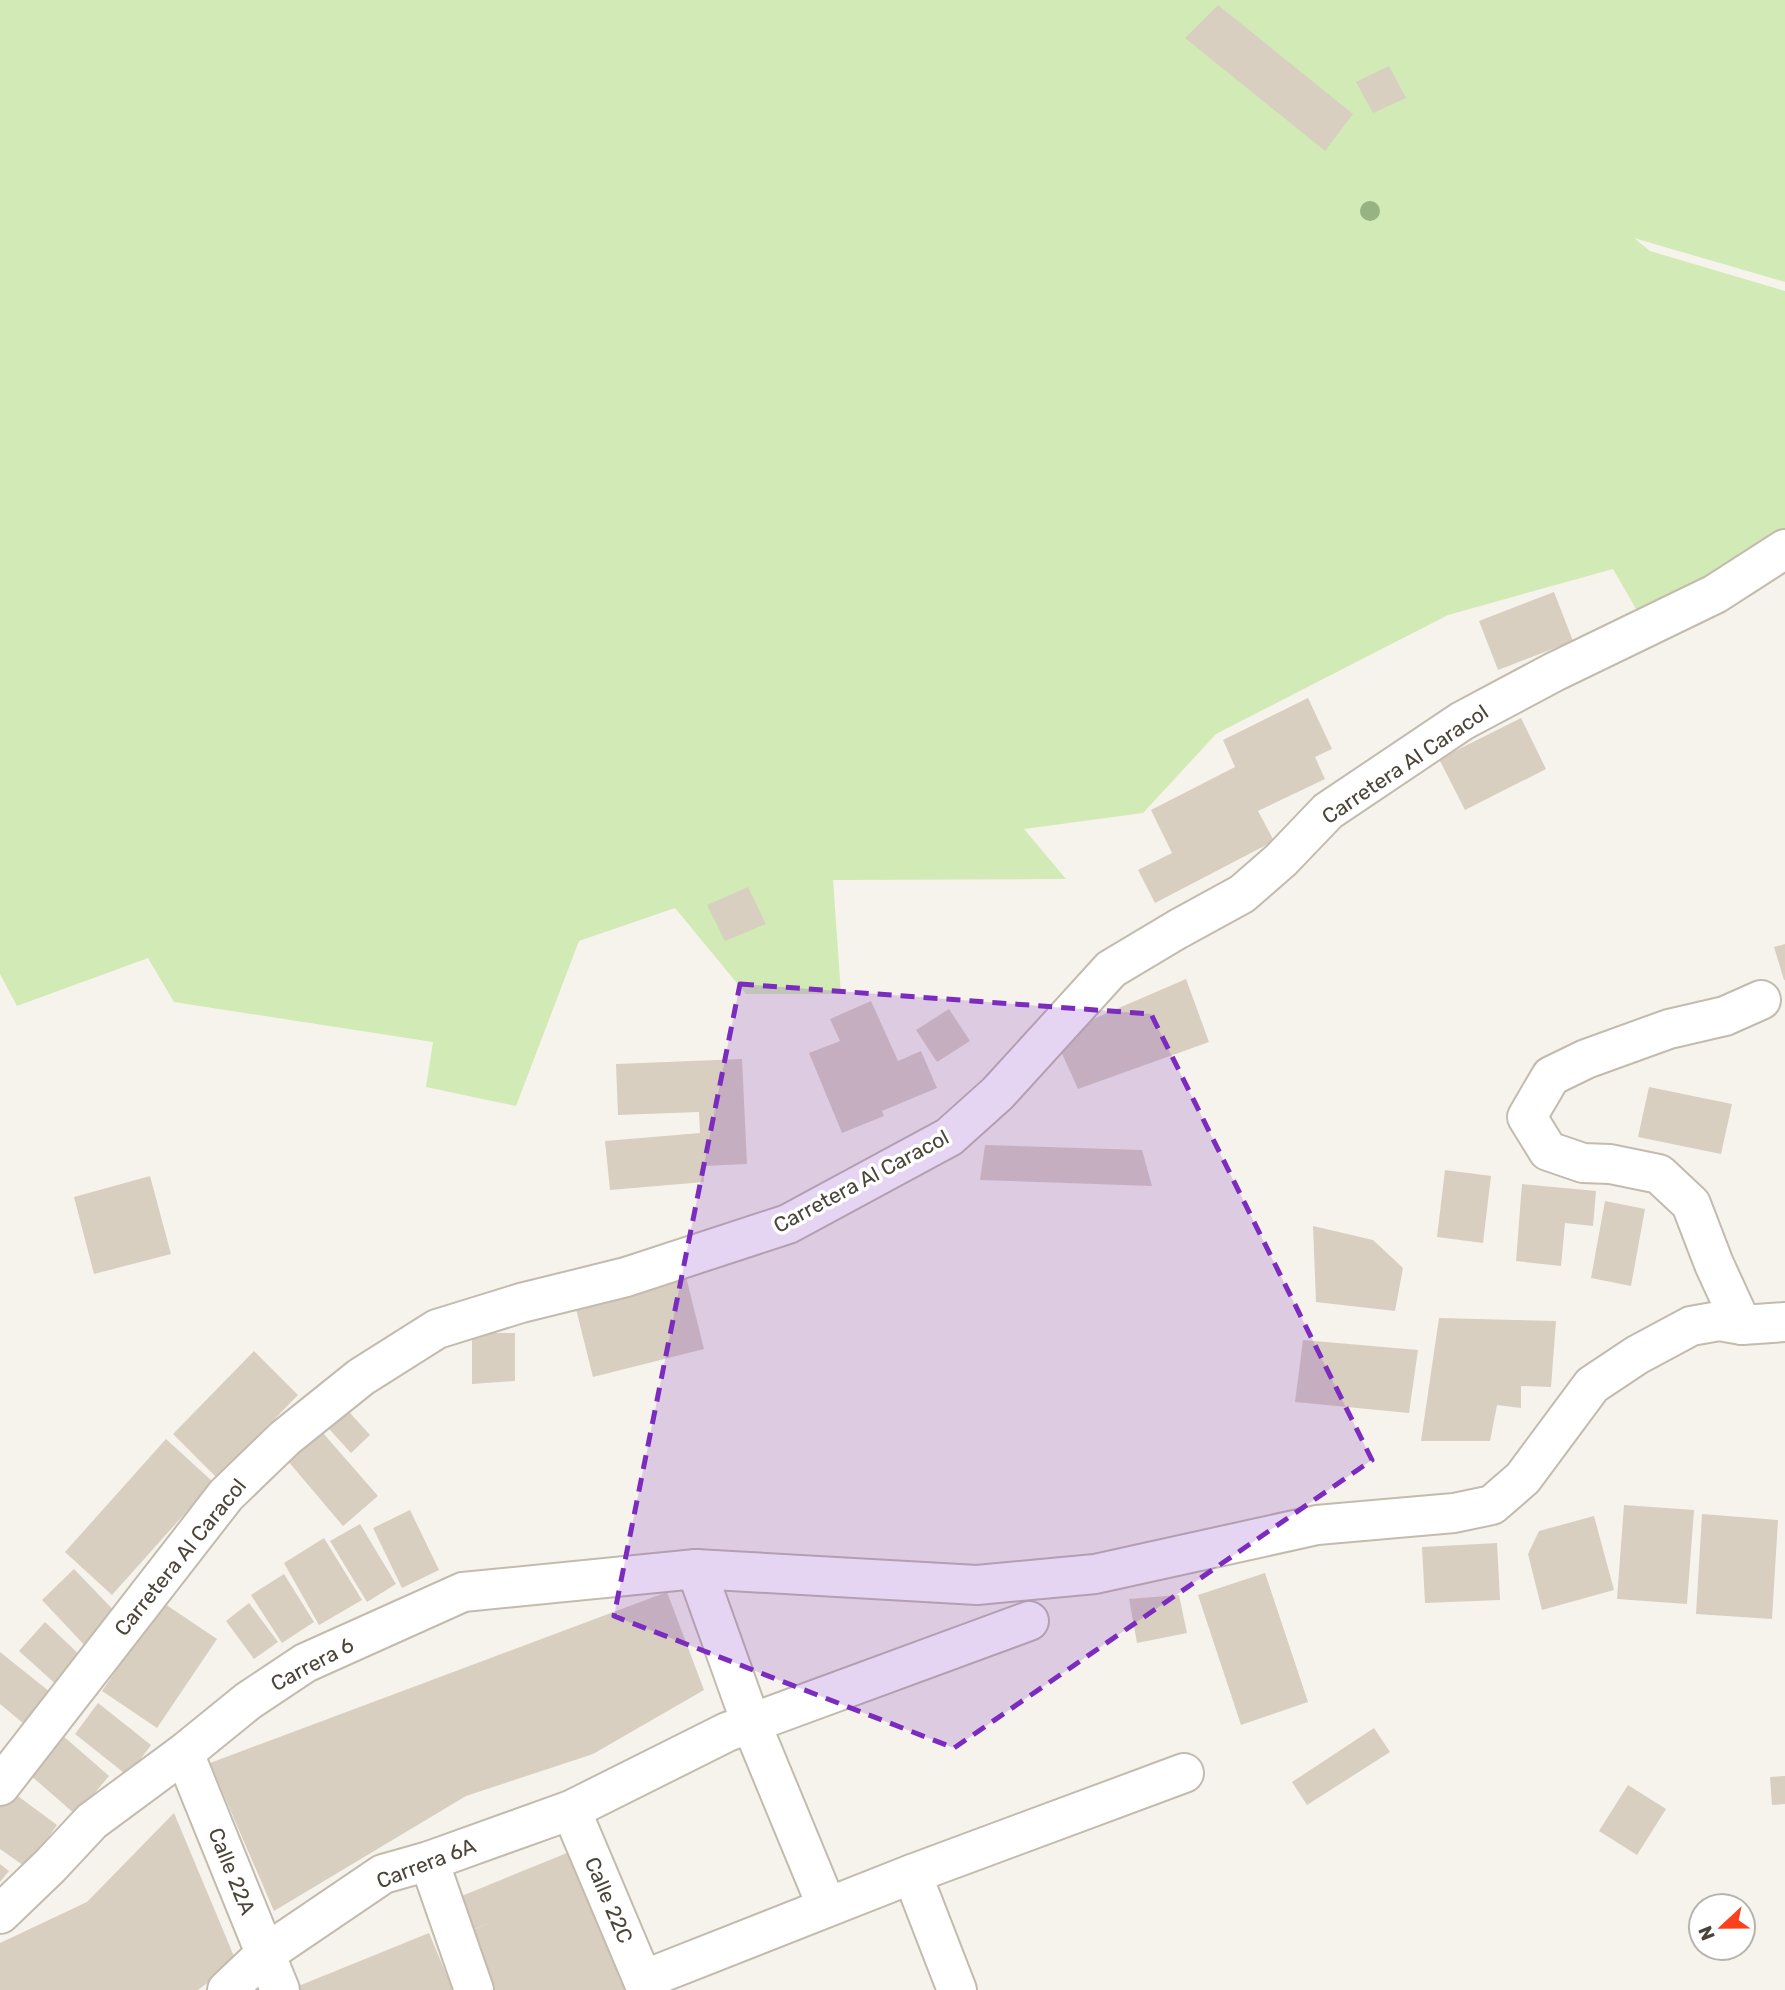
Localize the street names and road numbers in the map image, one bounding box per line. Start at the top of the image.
street label: Carretera Al Caracol [1317,699,1493,829]
street label: Carretera Al Caracol [769,1124,953,1238]
street label: Carretera Al Caracol [109,1473,251,1641]
street label: Carrera 6 [266,1632,358,1696]
street label: Calle 22A [203,1824,261,1918]
street label: Carrera 6A [373,1833,479,1893]
street label: Calle 22C [580,1853,638,1947]

